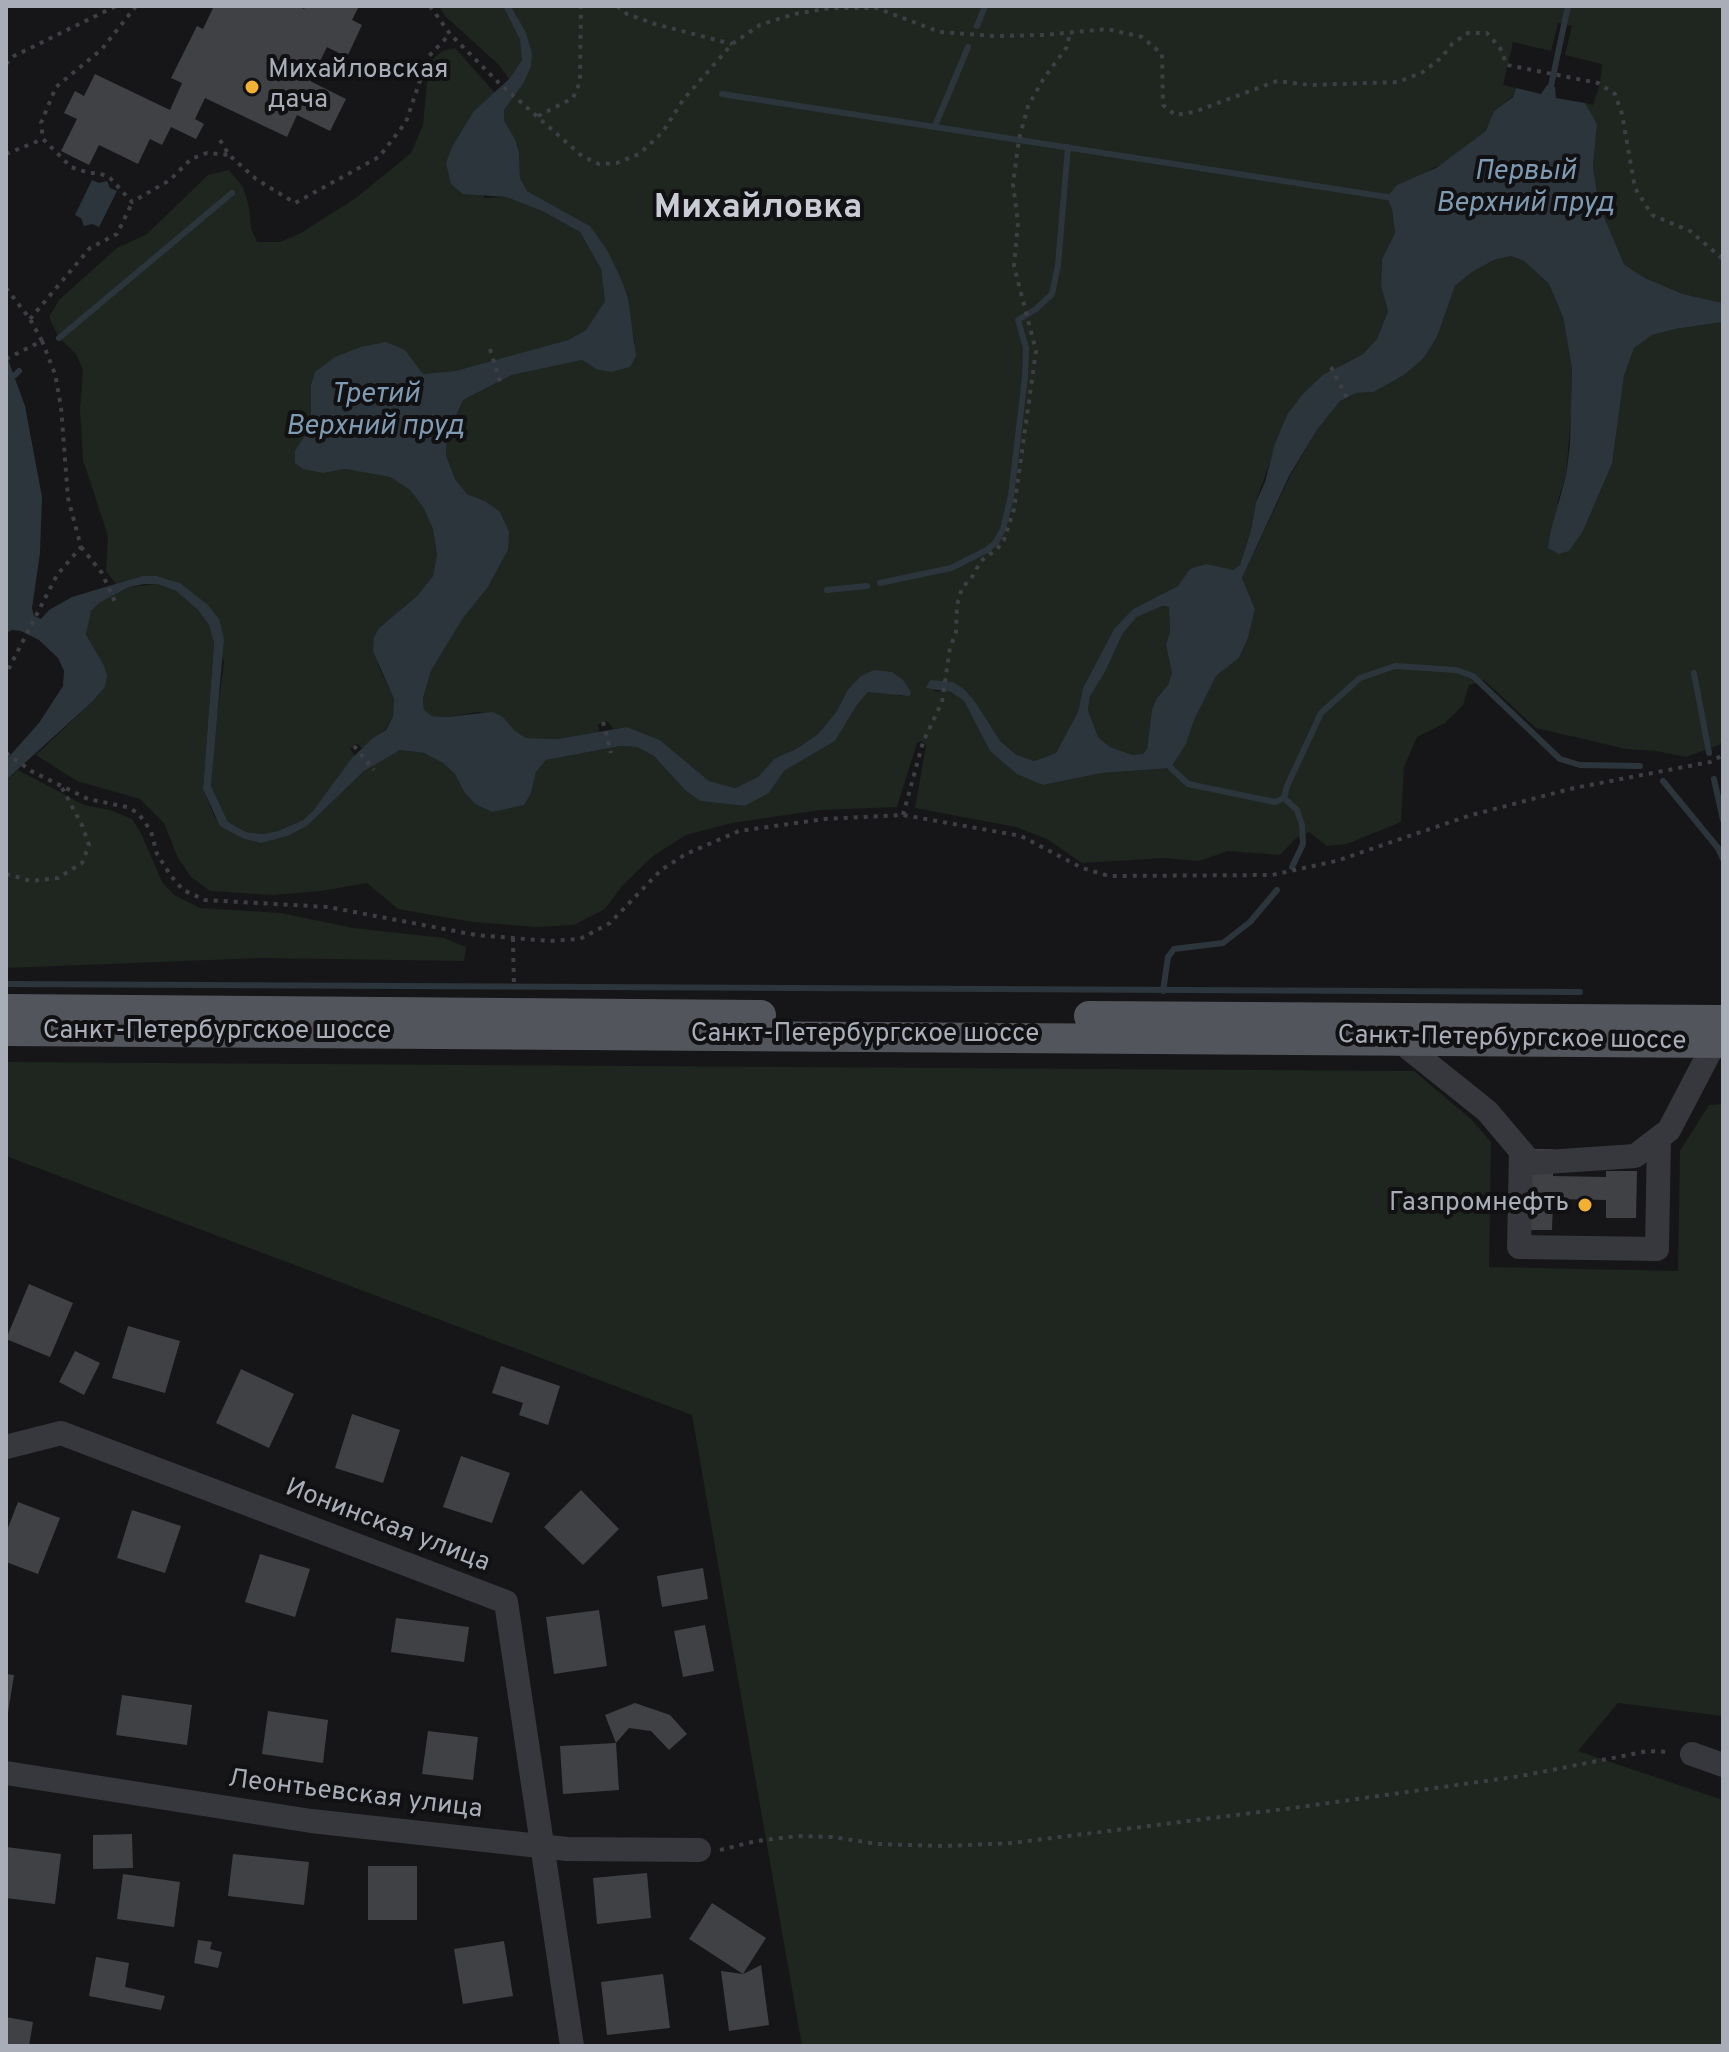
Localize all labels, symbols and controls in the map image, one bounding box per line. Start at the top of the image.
place label: Михайловская дача [268,56,448,118]
marker: Михайловская дача [243,78,261,96]
water label: Первый Верхний пруд [1436,156,1614,222]
district label: Михайловка [654,190,862,230]
water label: Третий Верхний пруд [286,379,464,445]
street label: Санкт-Петербургское шоссе [43,1017,391,1049]
street label: Санкт-Петербургское шоссе [691,1020,1039,1052]
street label: Санкт-Петербургское шоссе [1337,1021,1687,1059]
place label: Газпромнефть [1389,1189,1569,1221]
marker: Газпромнефть [1576,1196,1594,1214]
street label: Ионинская улица [280,1474,494,1580]
street label: Леонтьевская улица [226,1765,484,1827]

